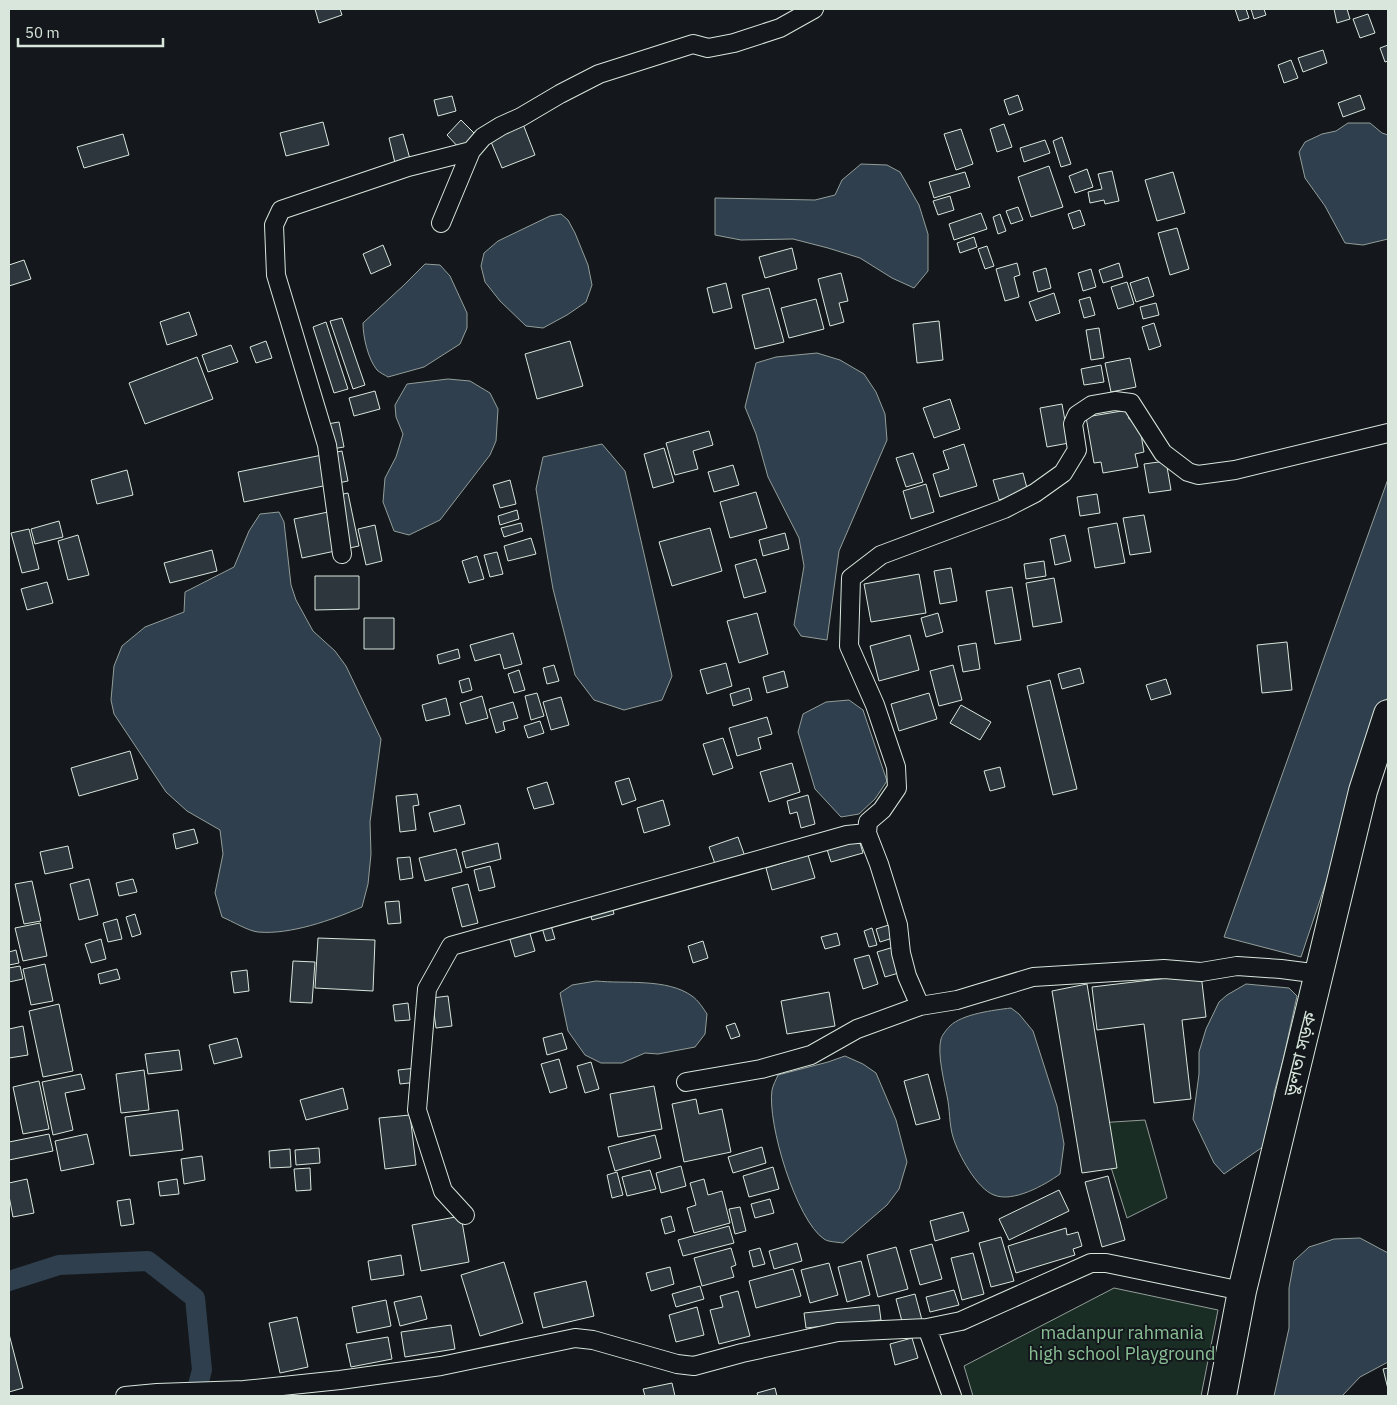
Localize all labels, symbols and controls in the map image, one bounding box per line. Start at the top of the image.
scale bar [18,15,162,47]
text: 50 m [25,23,60,42]
street label: ভুলতা সড়ক [1278,1009,1321,1099]
park label: madanpur rahmania high school Playground [1029,1321,1215,1365]

